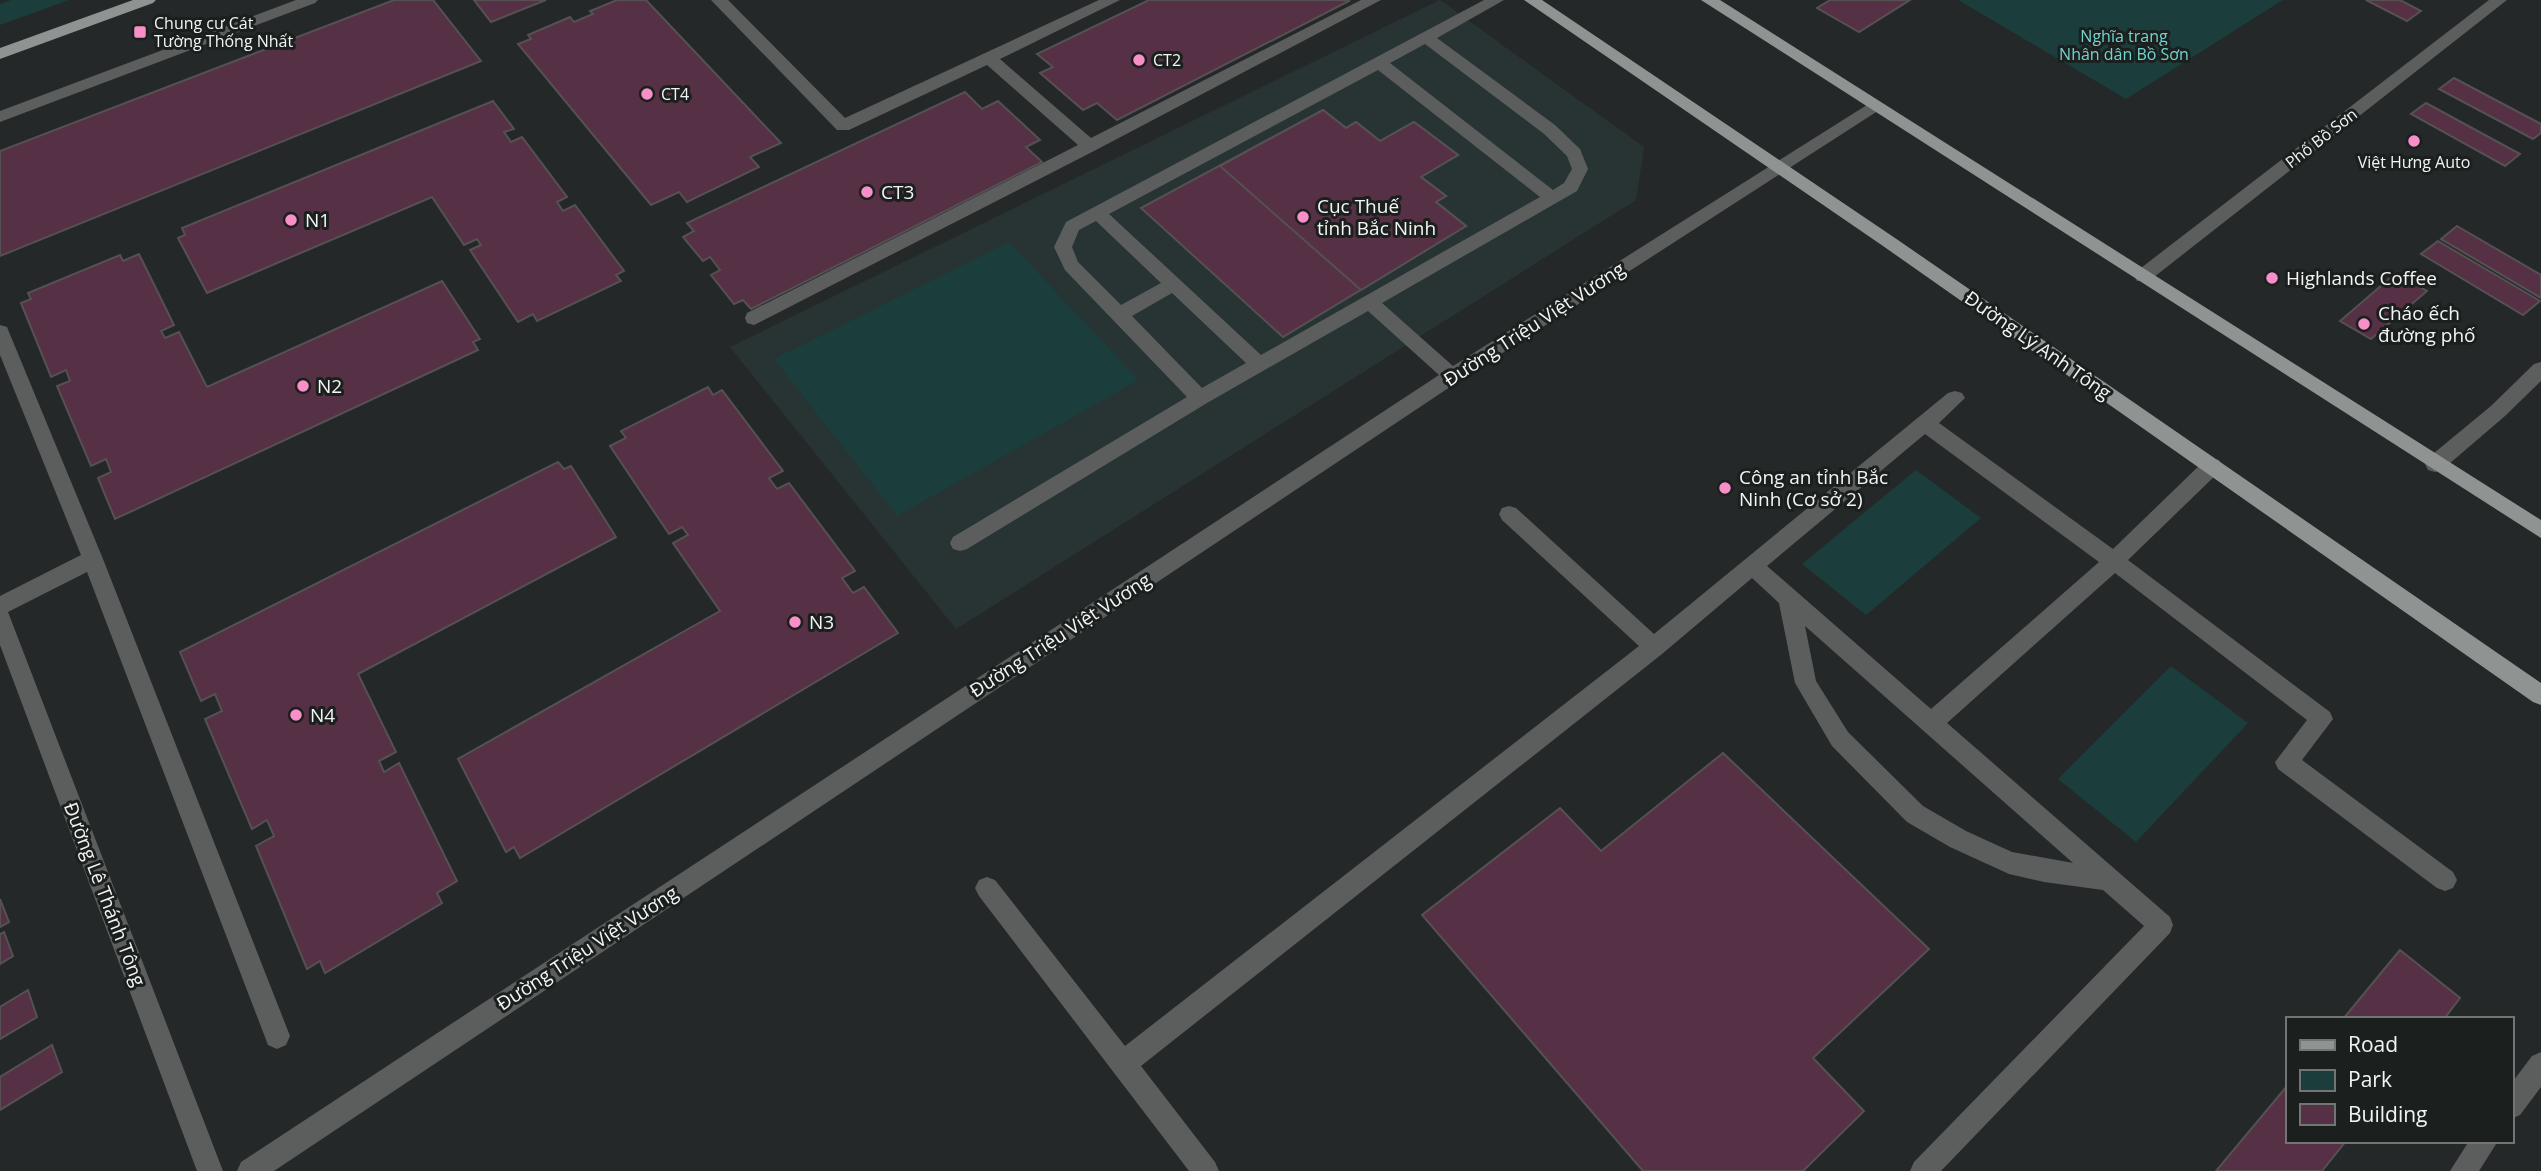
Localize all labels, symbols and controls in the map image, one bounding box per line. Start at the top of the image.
place label: Chung cư Cát Tường Thống Nhất [154,12,294,52]
marker: Chung cư Cát Tường Thống Nhất [132,24,148,40]
park label: Nghĩa trang Nhân dân Bồ Sơn [2059,25,2189,65]
place label: CT2 [1153,49,1181,71]
marker: CT2 [1131,52,1147,68]
place label: CT4 [661,83,689,105]
marker: CT4 [639,86,655,102]
street label: Phố Bồ Sơn [2280,103,2362,173]
marker: Việt Hưng Auto [2406,133,2422,149]
place label: Việt Hưng Auto [2358,151,2470,173]
place label: CT3 [881,179,914,205]
marker: CT3 [859,184,875,200]
place label: Cục Thuế tỉnh Bắc Ninh [1317,193,1436,241]
place label: N1 [305,207,330,233]
marker: Cục Thuế tỉnh Bắc Ninh [1295,209,1311,225]
marker: N1 [283,212,299,228]
street label: Đường Triệu Việt Vương [1438,256,1630,392]
place label: Highlands Coffee [2286,265,2437,291]
marker: Highlands Coffee [2264,270,2280,286]
street label: Đường Lý Anh Tông [1960,285,2116,405]
place label: Cháo ếch đường phố [2378,300,2475,348]
marker: Cháo ếch đường phố [2356,316,2372,332]
place label: N2 [317,373,342,399]
marker: N2 [295,378,311,394]
place label: Công an tỉnh Bắc Ninh (Cơ sở 2) [1739,464,1888,512]
marker: Công an tỉnh Bắc Ninh (Cơ sở 2) [1717,480,1733,496]
street label: Đường Triệu Việt Vương [964,567,1156,703]
place label: N3 [809,609,834,635]
marker: N3 [787,614,803,630]
place label: N4 [310,702,335,728]
marker: N4 [288,707,304,723]
street label: Đường Lê Thánh Tông [58,798,152,990]
street label: Đường Triệu Việt Vương [491,880,683,1016]
legend [2286,1017,2513,1143]
text: Road [2348,1030,2398,1058]
text: Park [2348,1065,2392,1093]
text: Building [2348,1100,2427,1128]

